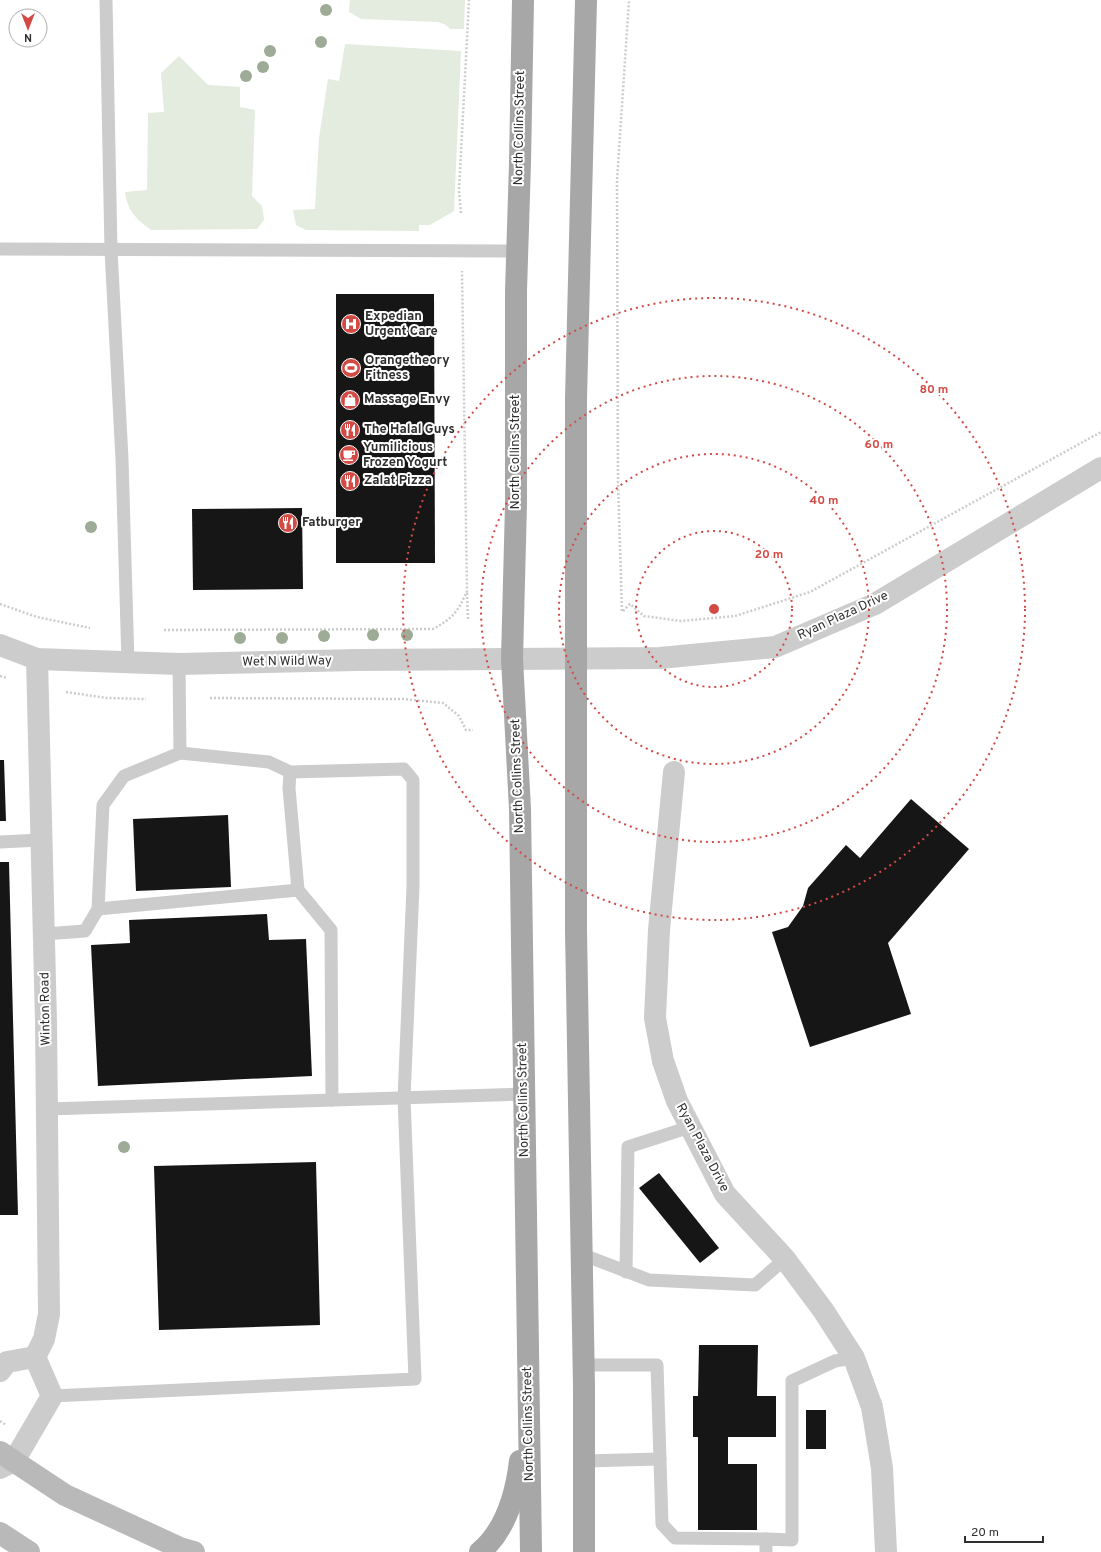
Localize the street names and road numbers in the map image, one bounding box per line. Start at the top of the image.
street label: North Collins Street [511,70,529,186]
street label: North Collins Street [508,395,524,509]
street label: Ryan Plaza Drive [795,588,891,644]
street label: Wet N Wild Way [242,653,332,671]
street label: North Collins Street [508,718,528,834]
street label: Winton Road [37,972,55,1046]
street label: North Collins Street [515,1042,533,1158]
street label: Ryan Plaza Drive [672,1101,732,1195]
street label: North Collins Street [520,1366,538,1482]

